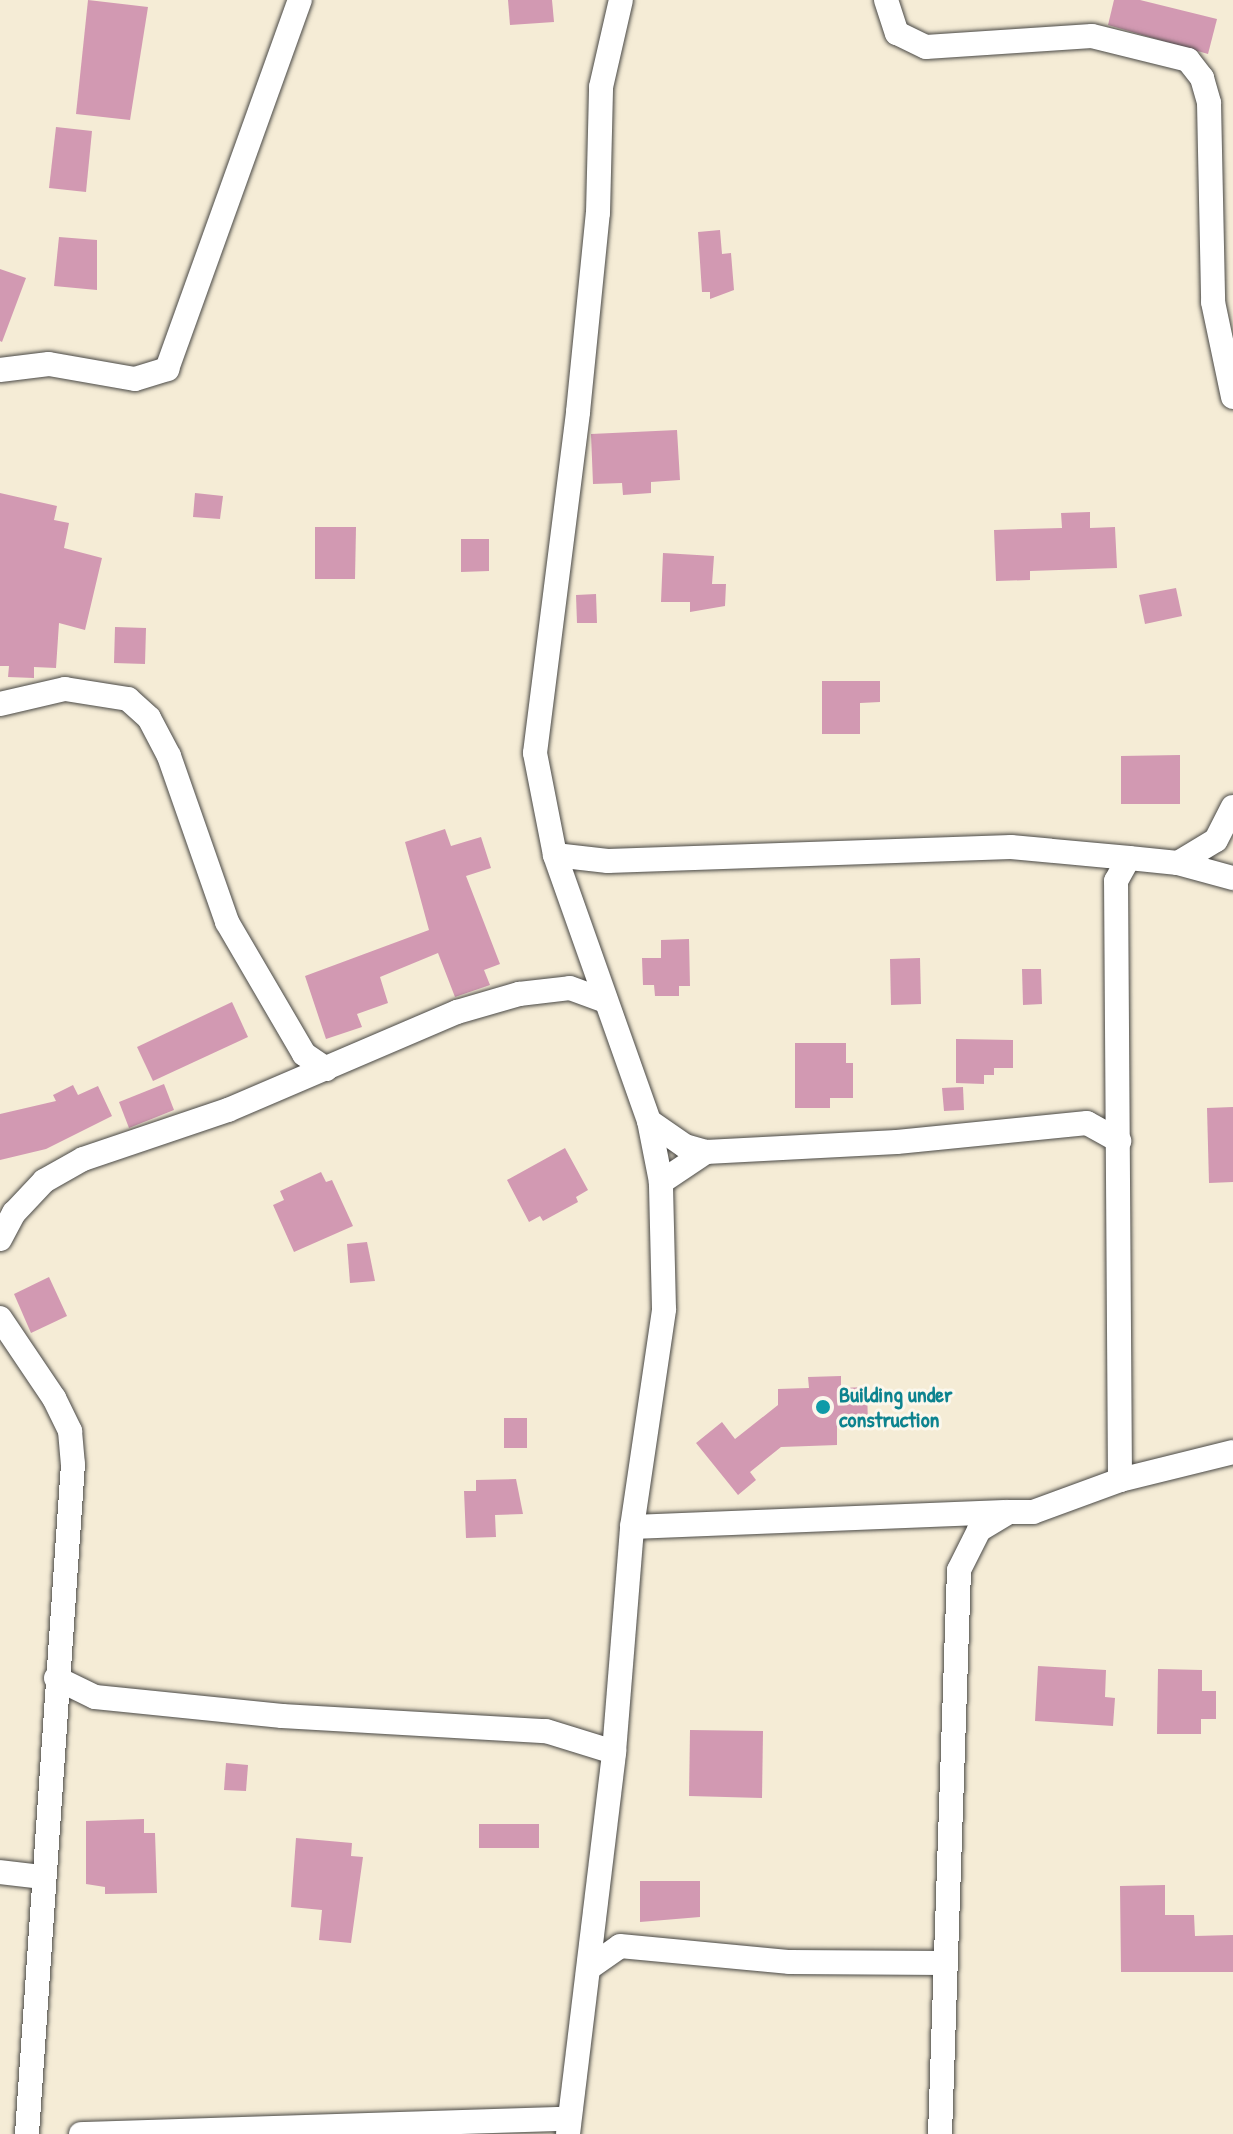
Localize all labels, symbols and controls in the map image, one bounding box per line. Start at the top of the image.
place label: Building under construction [839,1381,953,1432]
marker: Building under construction [814,1398,832,1416]

